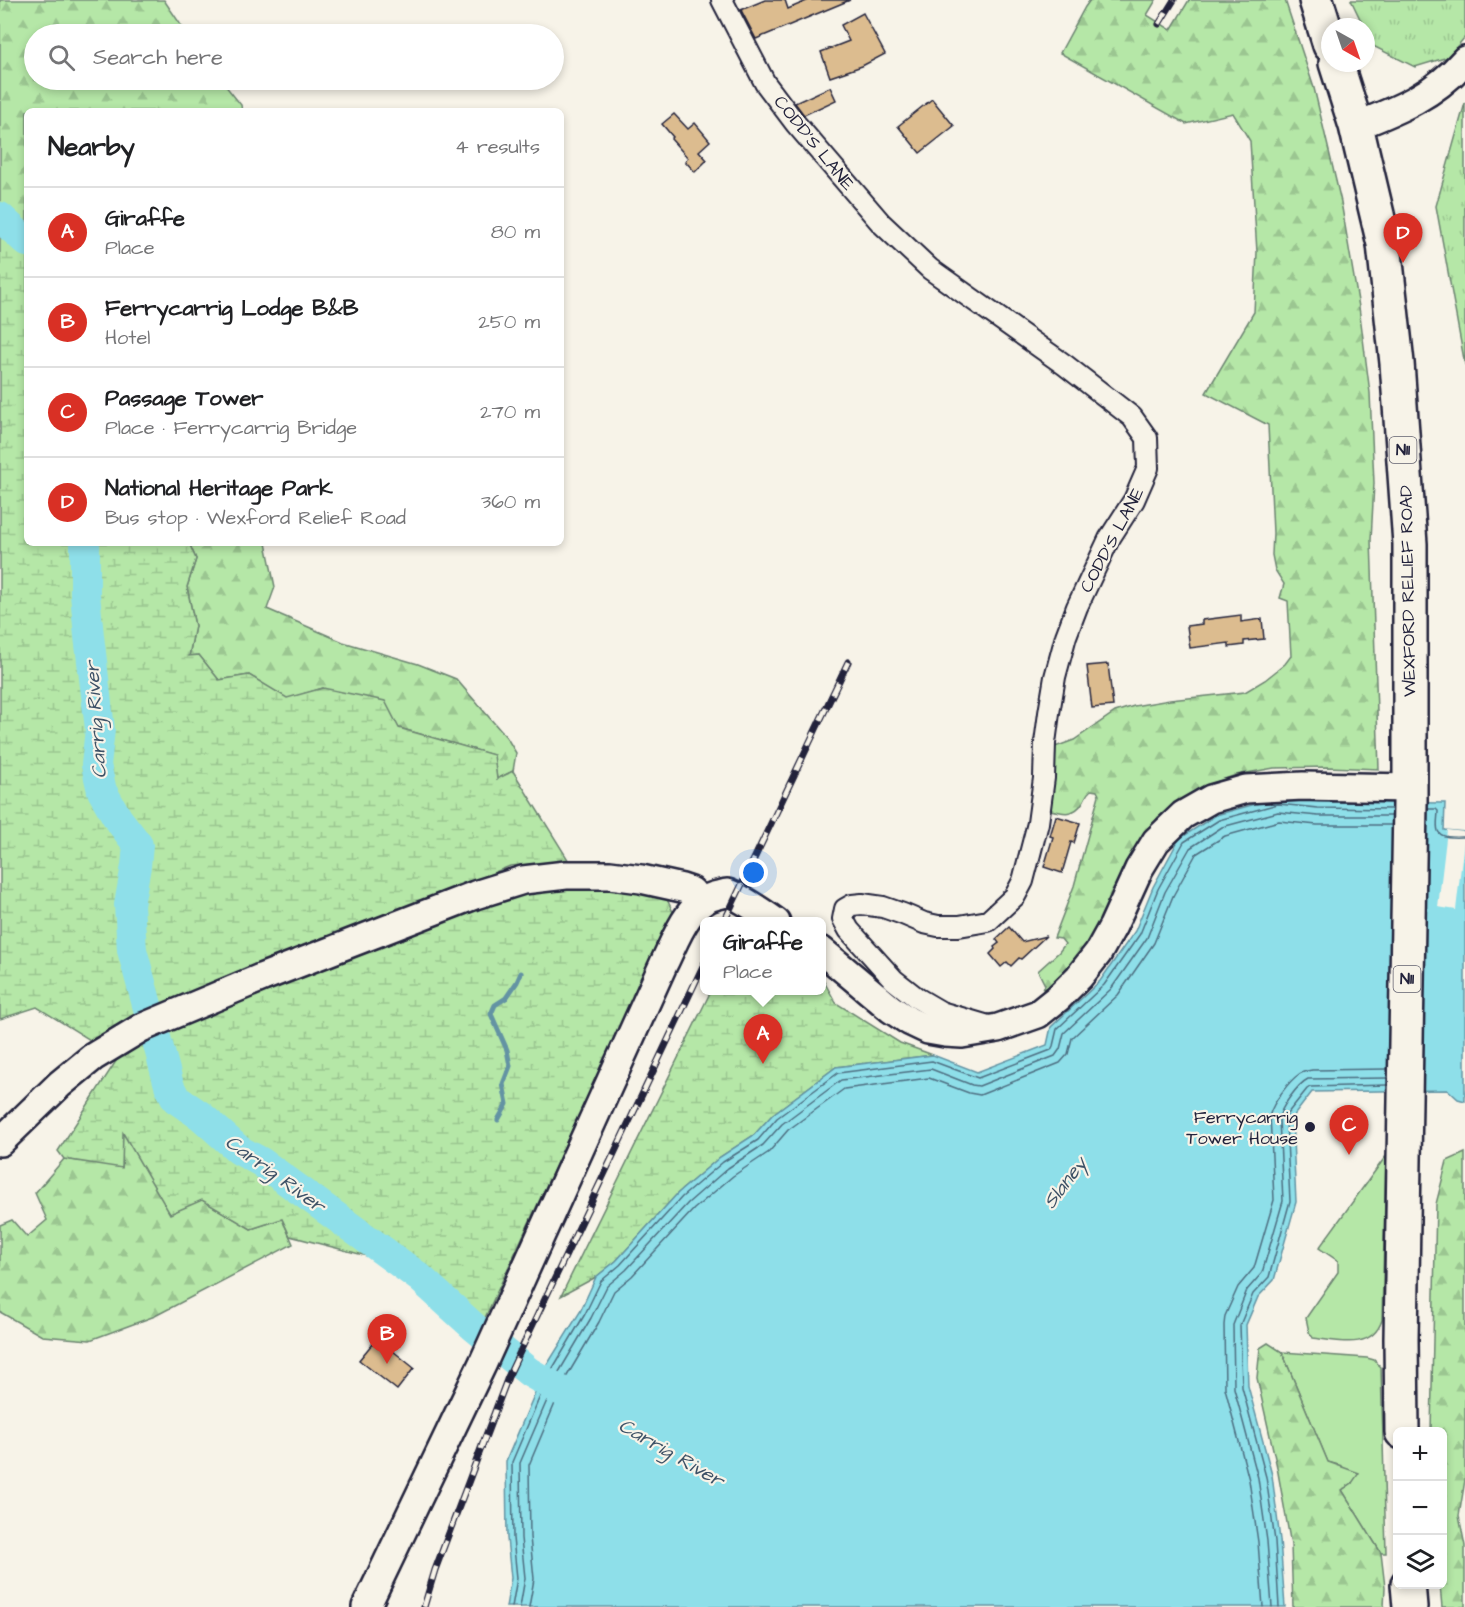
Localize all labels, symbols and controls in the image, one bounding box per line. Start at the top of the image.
north arrow [1321,18,1375,72]
search box [24,24,564,90]
icon: search [45,41,78,74]
text: Search here [93,42,223,73]
street label: CODD'S LANE [768,90,860,196]
text: Nearby [48,129,135,165]
text: 4 results [455,133,540,161]
text: Giraffe [105,203,185,234]
pin: D [1384,214,1422,263]
text: A [61,218,74,246]
text: 80 m [491,218,540,246]
text: Place [105,234,155,262]
text: Ferrycarrig Lodge B&B [105,293,358,324]
text: B [60,308,75,336]
text: 250 m [478,308,540,336]
text: Hotel [105,324,150,352]
text: Passage Tower [105,383,263,414]
text: C [60,398,75,426]
text: 270 m [480,398,540,426]
text: Place · Ferrycarrig Bridge [105,414,357,442]
road number: N11 [1390,437,1416,463]
text: National Heritage Park [105,473,333,504]
street label: CODD'S LANE [1074,483,1150,597]
street label: WEXFORD RELIEF ROAD [1394,485,1422,697]
text: D [61,488,74,516]
text: 360 m [481,488,540,516]
text: Bus stop · Wexford Relief Road [105,504,406,532]
water label: Carrig River [78,659,115,779]
your location [739,858,768,887]
popup [700,917,826,995]
text: Giraffe [723,927,803,958]
text: Place [723,958,773,986]
road number: N11 [1394,966,1420,992]
pin: A [744,1014,783,1064]
place label: Ferrycarrig Tower House [1186,1105,1298,1151]
pin: C [1330,1106,1368,1155]
marker: Ferrycarrig Tower House [1303,1120,1317,1134]
water label: Carrig River [219,1128,332,1222]
water label: Slaney [1036,1150,1096,1215]
pin: B [368,1314,406,1364]
water label: Carrig River [613,1412,730,1496]
map controls [1393,1427,1447,1589]
button: + [1393,1427,1447,1481]
button: − [1393,1481,1447,1535]
button: layers [1393,1535,1447,1589]

